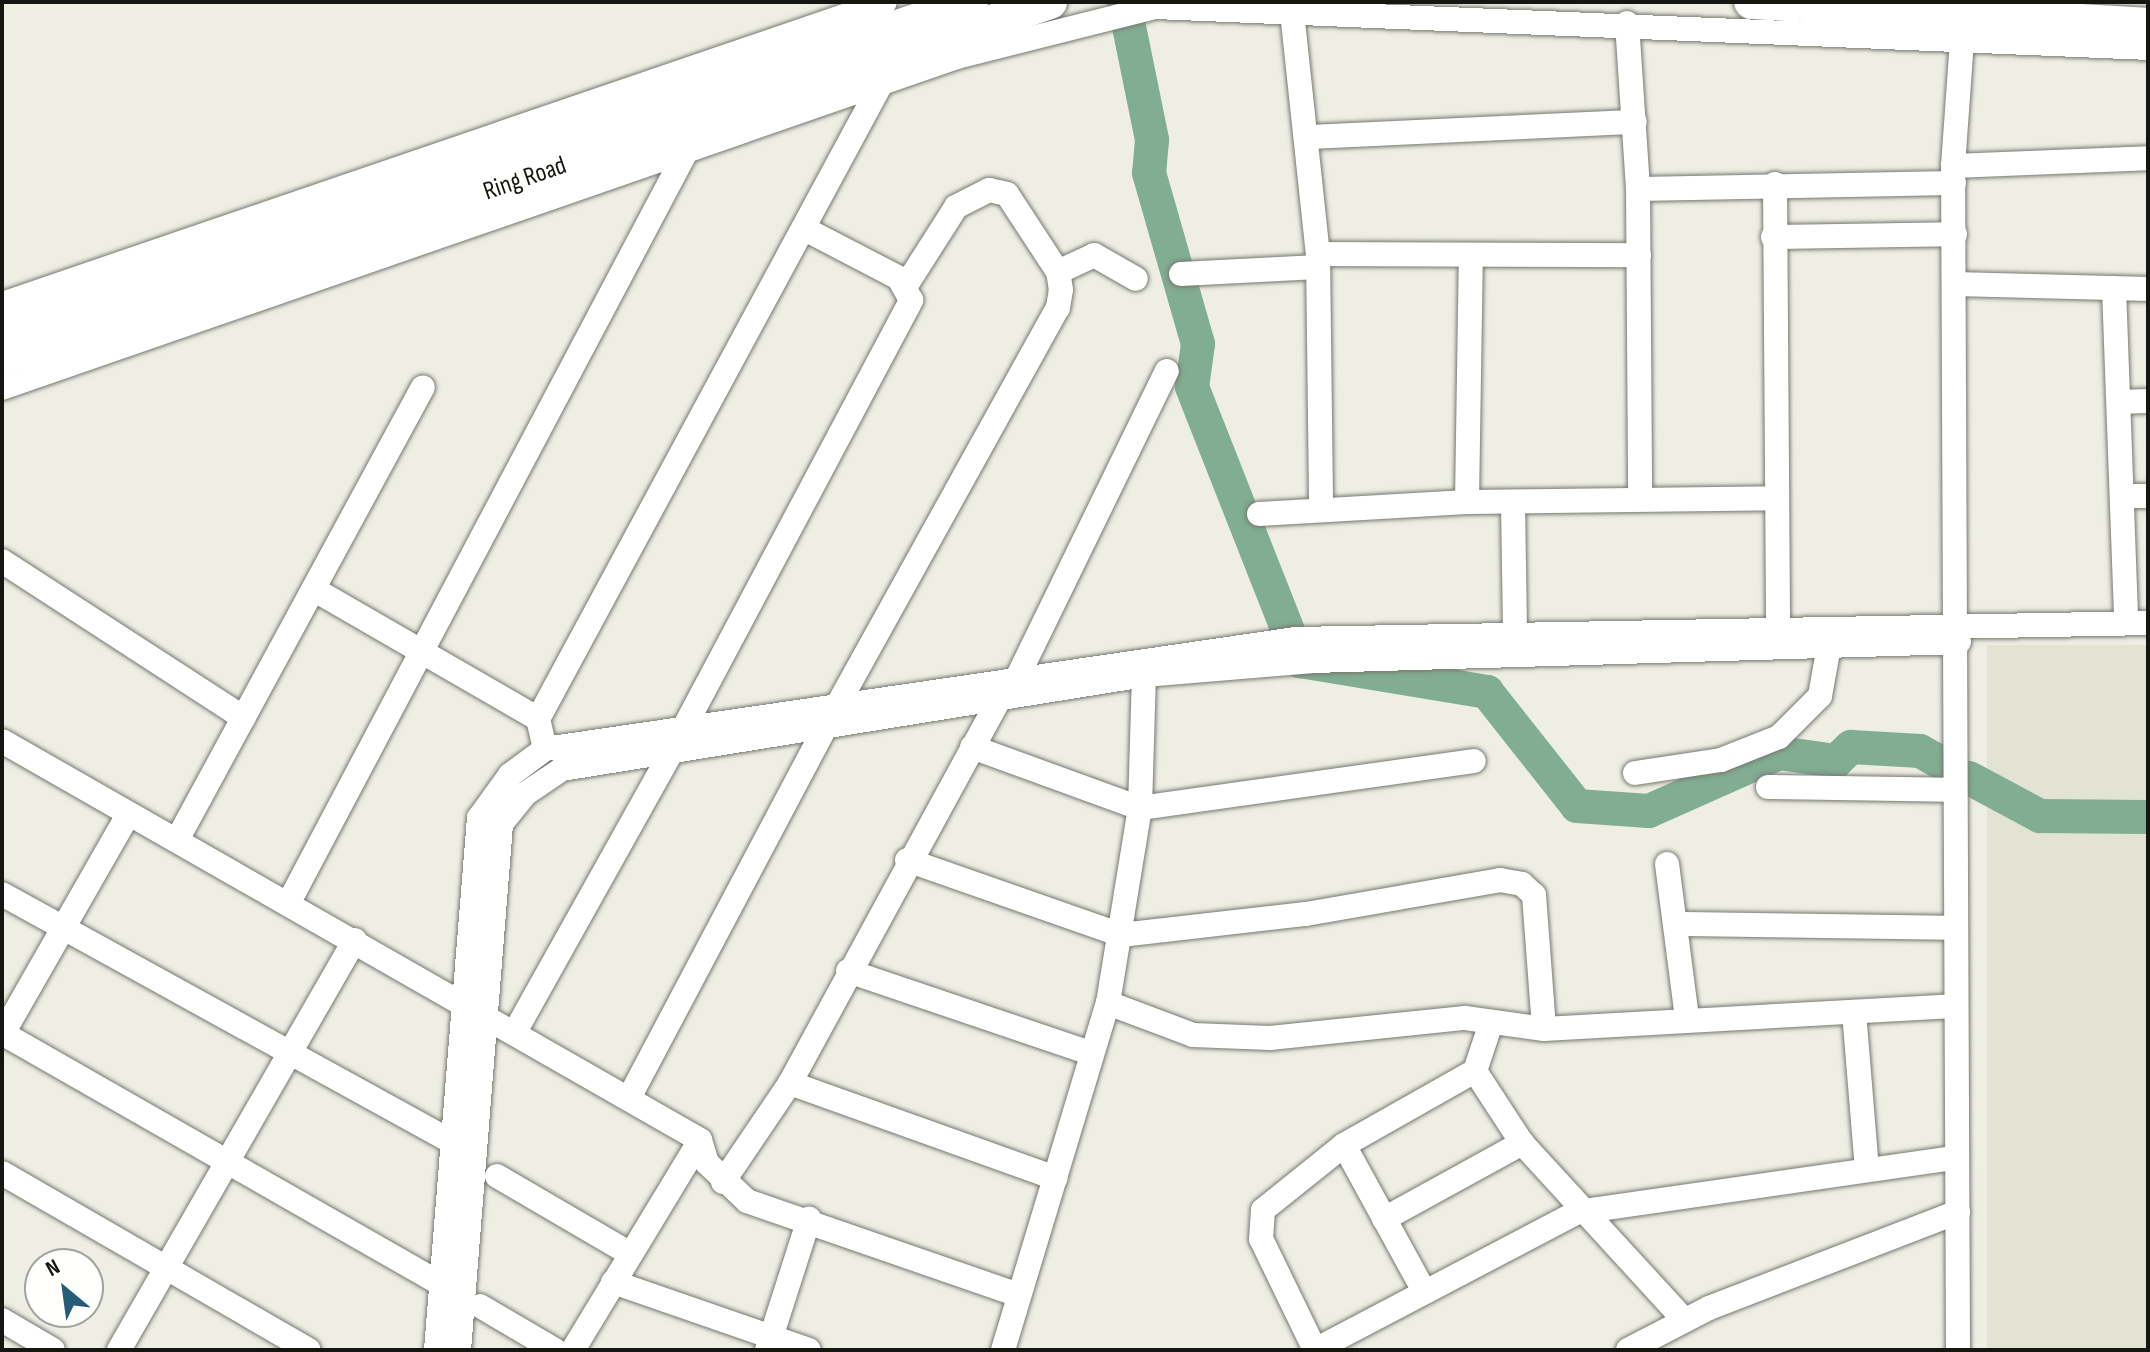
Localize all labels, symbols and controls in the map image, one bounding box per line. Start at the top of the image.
street label: Ring Road [479,150,571,208]
north arrow [24,1248,104,1328]
text: N [41,1254,65,1283]

